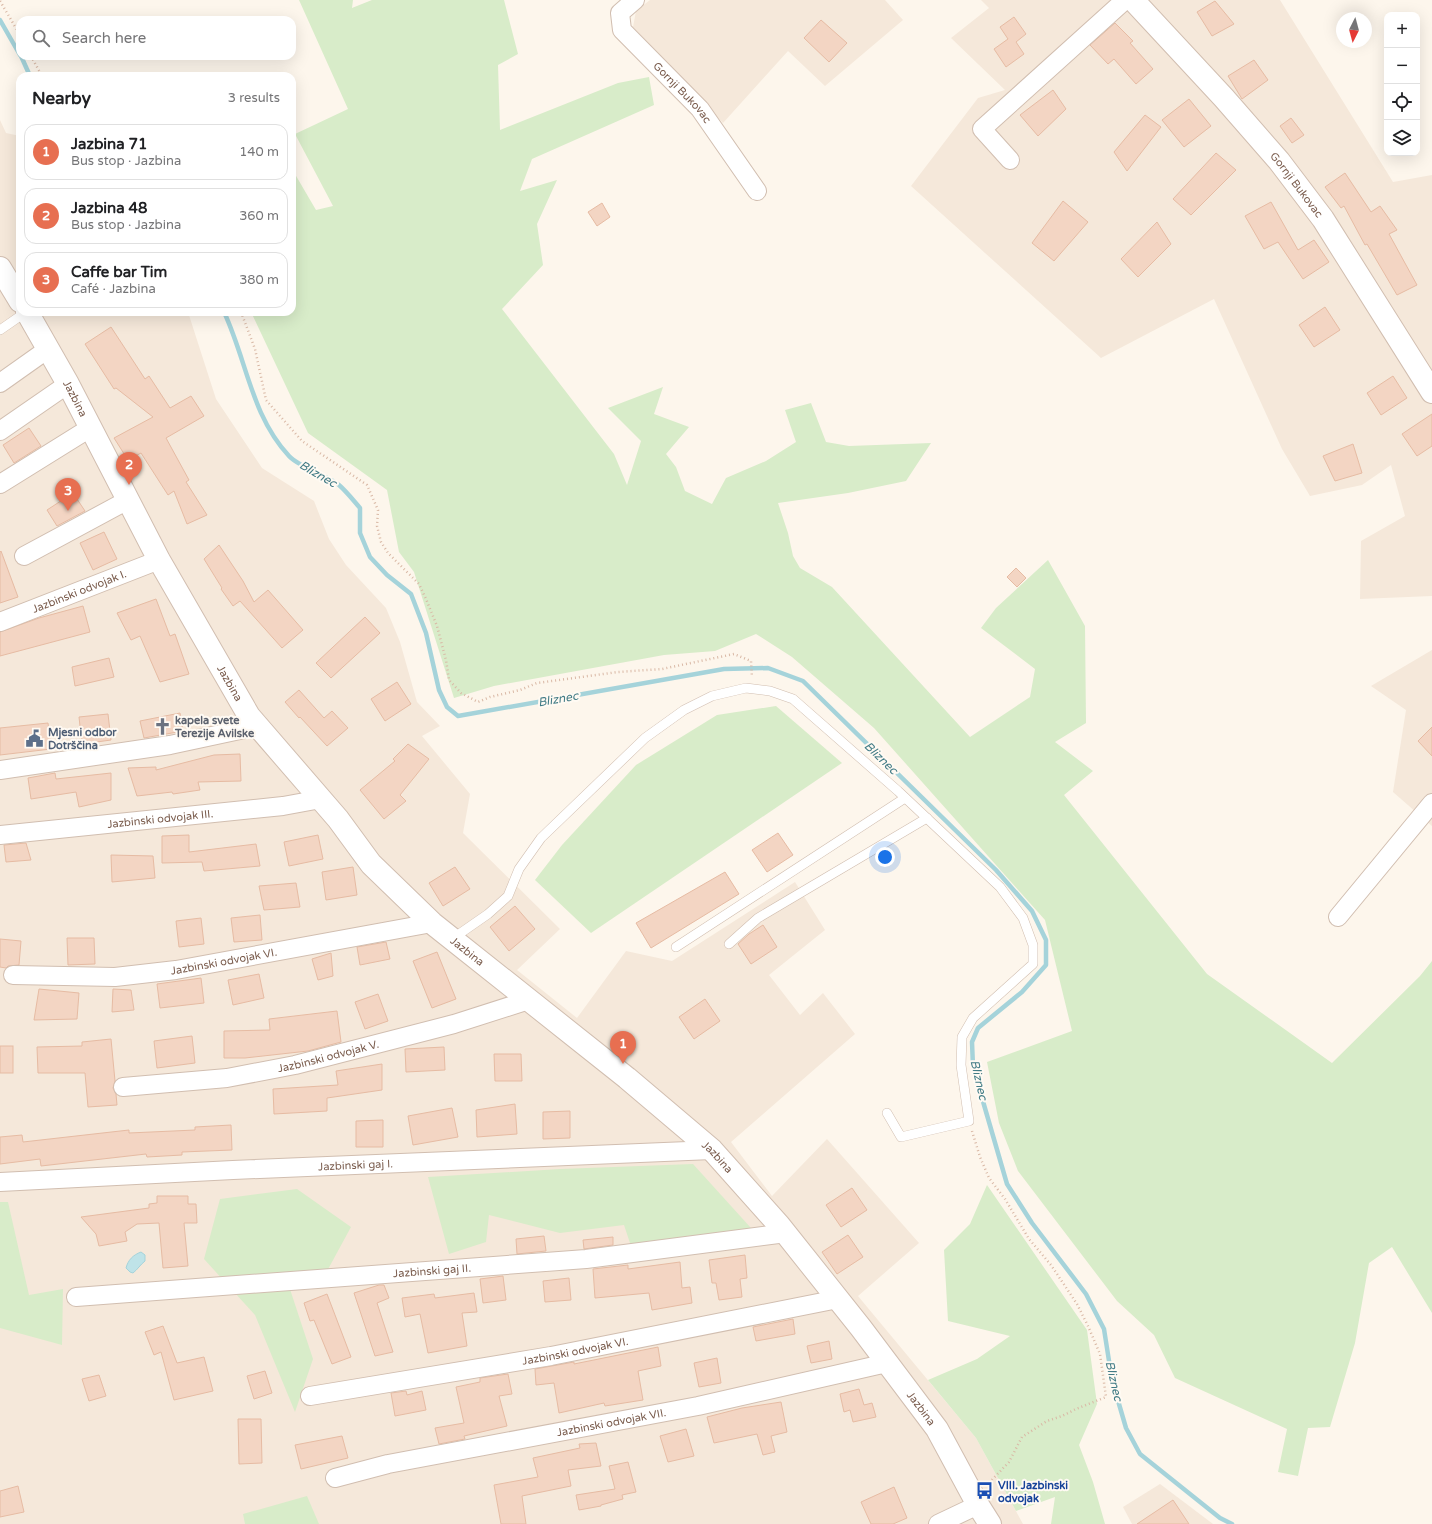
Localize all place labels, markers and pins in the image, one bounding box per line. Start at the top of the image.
pin: 2 [116,452,142,485]
pin: 3 [55,478,81,511]
place label: kapela svete Terezije Avilske [174,714,255,741]
church icon: kapela svete Terezije Avilske [152,716,172,736]
place label: Mjesni odbor Dotrščina [48,726,117,752]
public building icon: Mjesni odbor Dotrščina [25,728,45,748]
pin: 1 [610,1031,636,1064]
place label: VIII. Jazbinski odvojak [998,1479,1068,1506]
bus stop icon: VIII. Jazbinski odvojak [975,1481,995,1501]

